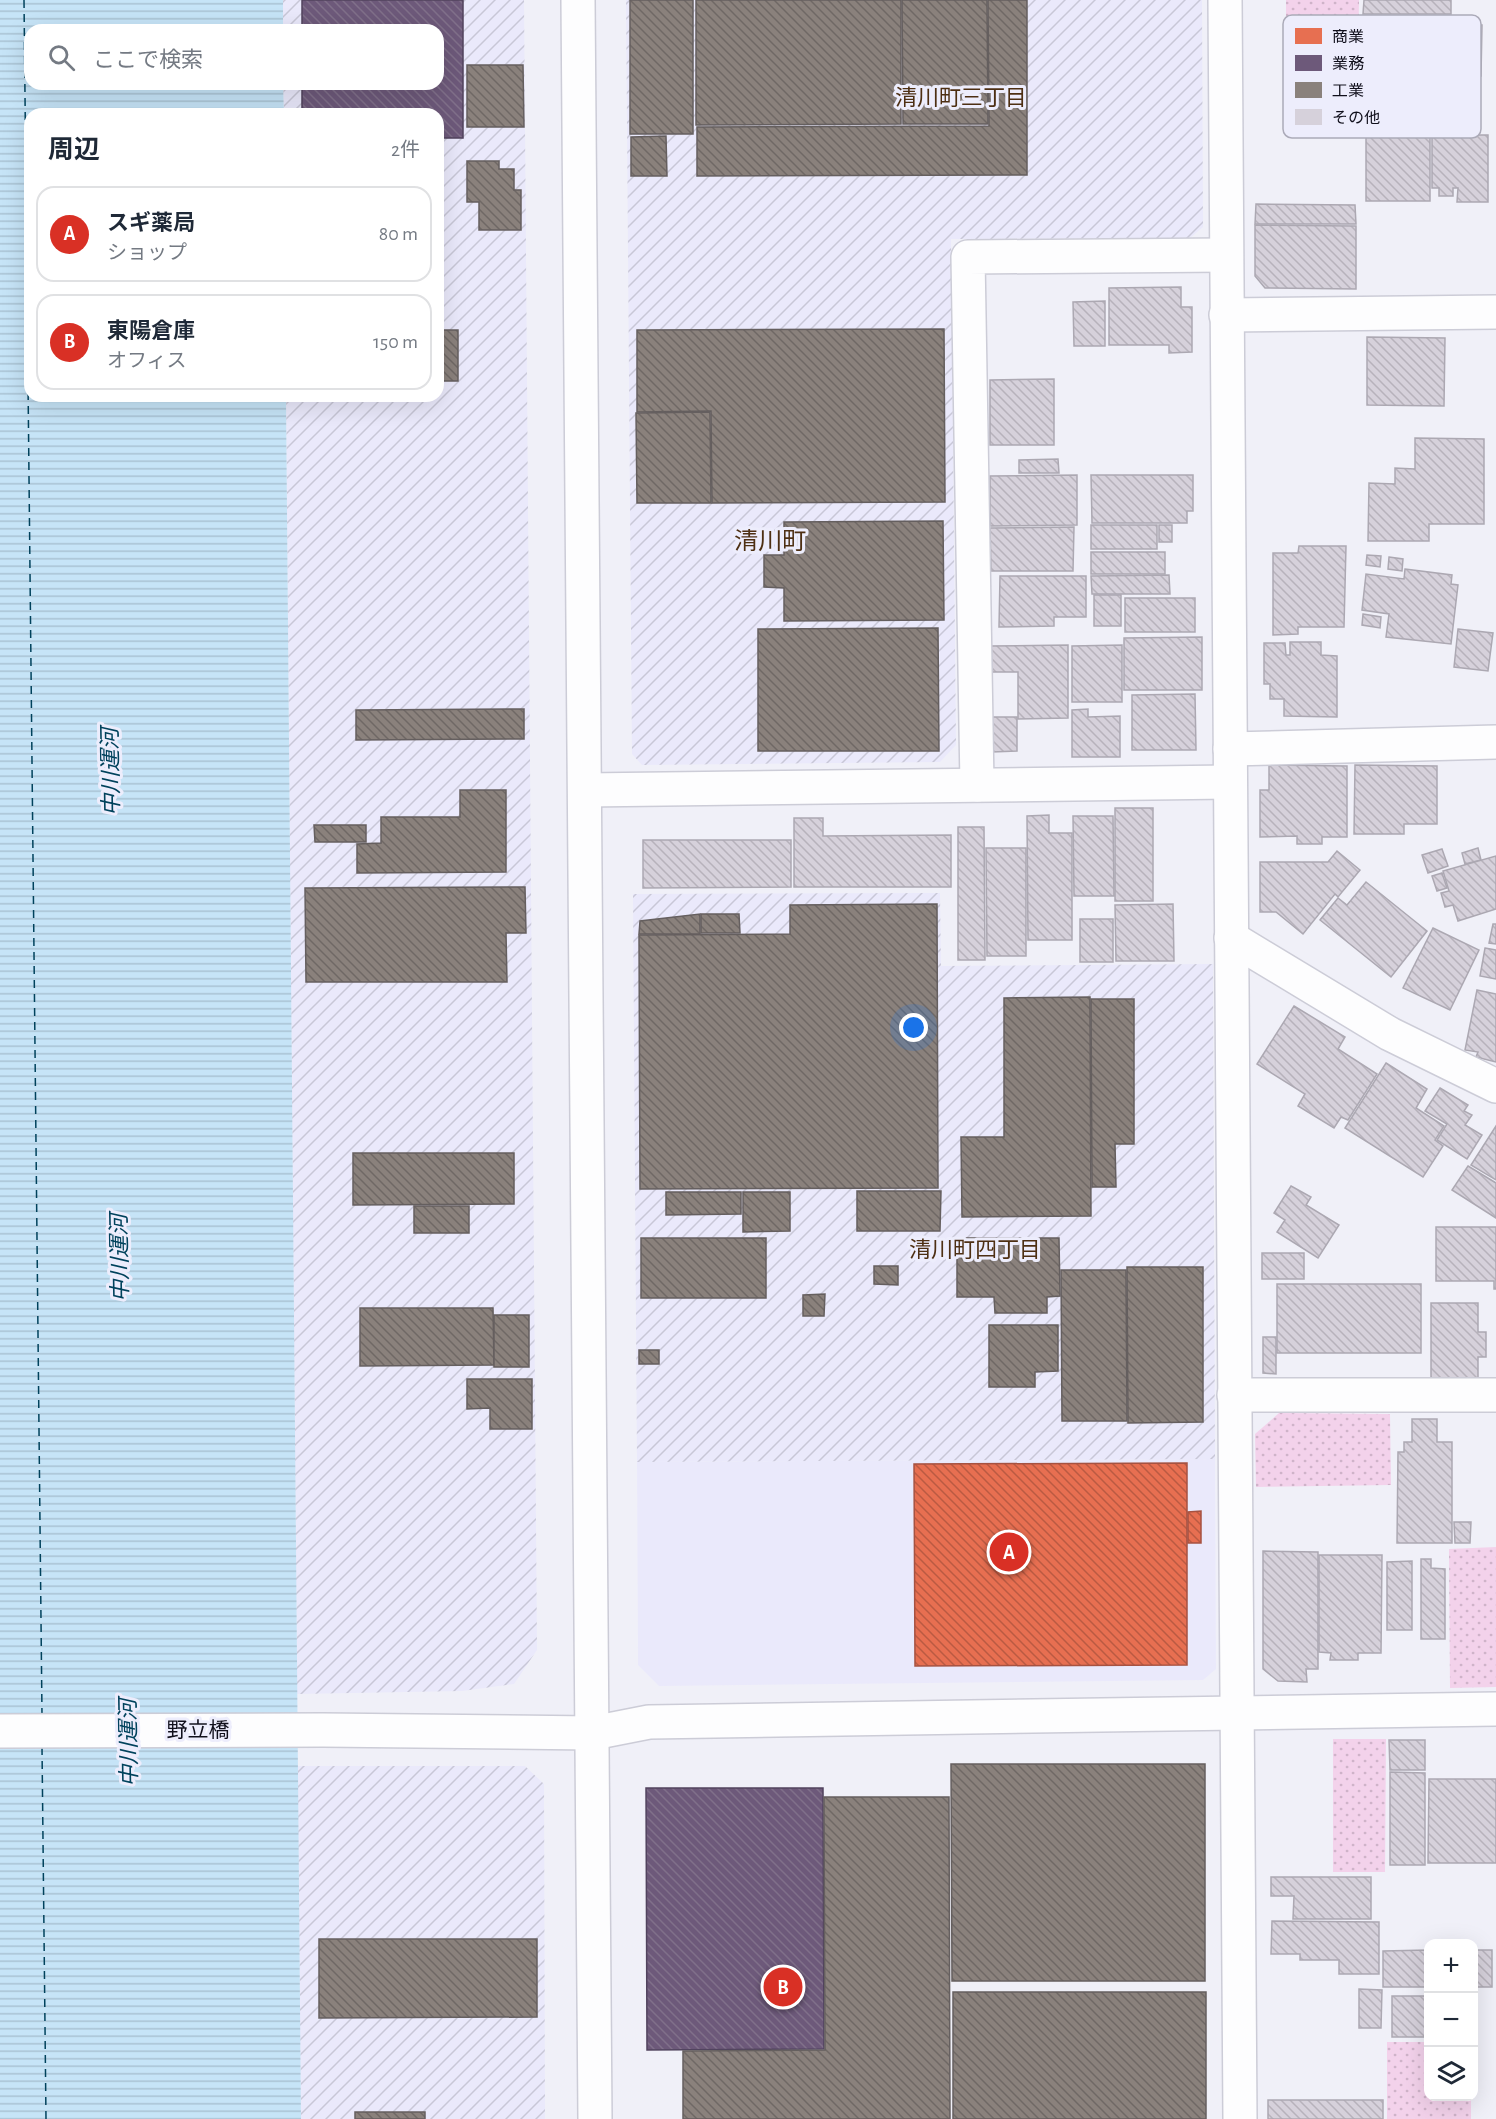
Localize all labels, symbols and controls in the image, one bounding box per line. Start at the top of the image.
legend [1283,15,1481,138]
search box [24,24,444,90]
text: 商業 [1332,29,1364,45]
icon: search [45,41,78,74]
text: ここで検索 [93,49,203,71]
text: 業務 [1332,55,1364,72]
text: 工業 [1332,83,1364,99]
district label: 清川町三丁目 [895,86,1027,109]
text: その他 [1332,110,1380,126]
text: 周辺 [48,137,100,163]
text: 2件 [391,140,420,160]
text: スギ薬局 [107,212,195,234]
text: A [64,224,76,244]
text: 80 m [379,224,418,244]
text: ショップ [107,243,187,263]
text: 東陽倉庫 [107,320,195,342]
text: B [64,332,75,352]
text: 150 m [373,332,418,352]
text: オフィス [107,351,187,371]
district label: 清川町 [734,529,806,554]
water label: 中川運河 [98,724,123,816]
your location [899,1013,928,1042]
water label: 中川運河 [107,1210,132,1302]
district label: 清川町四丁目 [909,1238,1041,1261]
pin: A [990,1530,1028,1574]
water label: 中川運河 [116,1695,141,1787]
street label: 野立橋 [167,1719,230,1741]
map controls [1424,1939,1478,2101]
button: + [1424,1939,1478,1993]
pin: B [764,1964,802,2010]
button: − [1424,1993,1478,2047]
button: layers [1424,2047,1478,2101]

